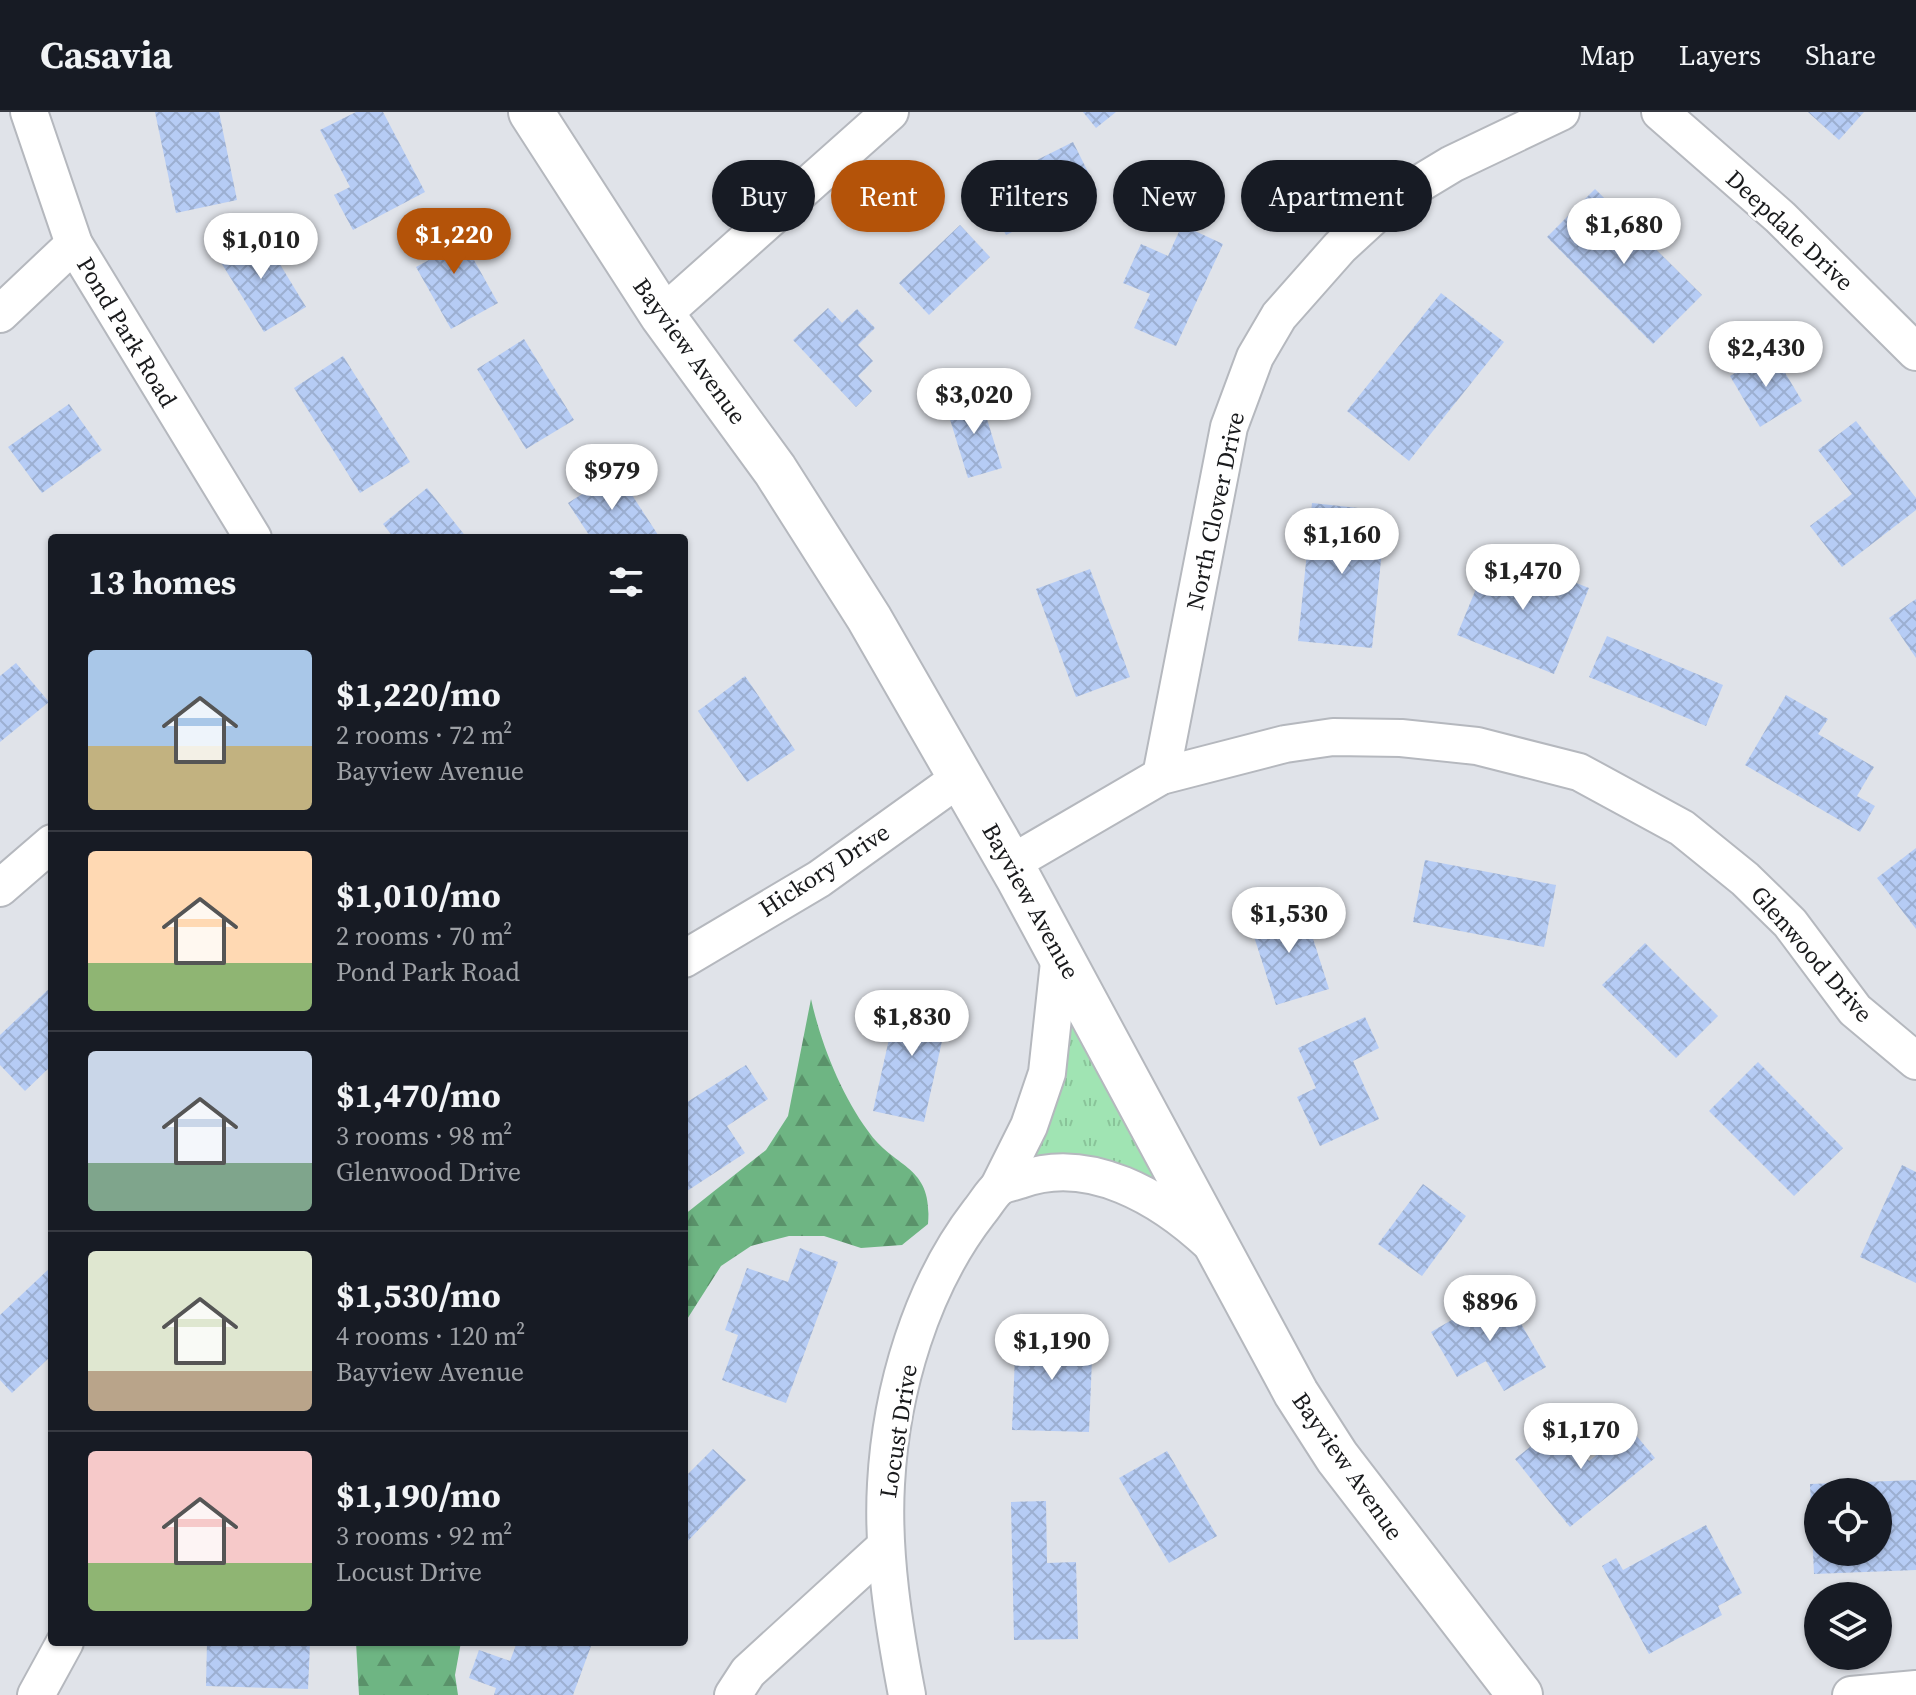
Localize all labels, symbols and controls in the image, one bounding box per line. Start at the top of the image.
text: Casavia [40,29,172,81]
text: Map [1580,36,1635,74]
text: Layers [1679,36,1761,74]
text: Share [1805,36,1876,74]
chip: Buy [712,160,815,232]
chip: Rent [831,160,945,232]
chip: Filters [961,160,1097,232]
chip: New [1113,160,1225,232]
chip: Apartment [1241,160,1432,232]
street label: Deepdale Drive [1719,162,1861,298]
pin: $1,680 [1559,198,1689,266]
text: $1,680 [1585,206,1663,242]
pin: $1,220 [389,208,519,276]
pin: $1,010 [196,213,326,281]
text: $1,220 [415,216,493,252]
text: $1,010 [222,221,300,257]
street label: Pond Park Road [69,251,185,414]
street label: Bayview Avenue [626,271,754,431]
pin: $2,430 [1701,321,1831,389]
text: $2,430 [1727,329,1805,365]
pin: $3,020 [909,368,1039,436]
text: $3,020 [935,376,1013,412]
street label: North Clover Drive [1178,409,1252,613]
pin: $979 [565,444,659,512]
text: $979 [584,452,640,488]
pin: $1,160 [1277,508,1407,576]
text: $1,160 [1303,516,1381,552]
pin: $1,470 [1458,544,1588,612]
text: $1,470 [1484,552,1562,588]
text: 13 homes [88,559,236,605]
icon: filters [604,560,648,604]
text: $1,220/mo [336,671,501,717]
icon: home [152,682,248,778]
text: 2 rooms · 72 m² [336,717,512,753]
text: Bayview Avenue [336,753,524,789]
street label: Hickory Drive [752,815,896,925]
street label: Bayview Avenue [974,817,1088,985]
text: $1,010/mo [336,872,501,918]
street label: Glenwood Drive [1744,879,1880,1029]
icon: home [152,883,248,979]
pin: $1,530 [1224,887,1354,955]
text: $1,530 [1250,895,1328,931]
text: 2 rooms · 70 m² [336,918,512,954]
text: Pond Park Road [336,954,520,990]
pin: $1,830 [847,990,977,1058]
text: $1,830 [873,998,951,1034]
text: $1,470/mo [336,1072,501,1118]
icon: home [152,1083,248,1179]
text: 3 rooms · 98 m² [336,1118,512,1154]
text: Glenwood Drive [336,1154,521,1190]
text: $1,530/mo [336,1272,501,1318]
pin: $896 [1443,1275,1537,1343]
icon: home [152,1283,248,1379]
text: $896 [1462,1283,1518,1319]
pin: $1,190 [987,1314,1117,1382]
text: 4 rooms · 120 m² [336,1318,525,1354]
text: $1,190 [1013,1322,1091,1358]
text: Bayview Avenue [336,1354,524,1390]
street label: Locust Drive [871,1362,925,1500]
street label: Bayview Avenue [1285,1385,1411,1547]
pin: $1,170 [1516,1403,1646,1471]
text: $1,170 [1542,1411,1620,1447]
text: $1,190/mo [336,1472,501,1518]
map controls [1804,1478,1892,1670]
button: locate [1804,1478,1892,1566]
icon: home [152,1483,248,1579]
text: 3 rooms · 92 m² [336,1518,512,1554]
text: Locust Drive [336,1554,482,1590]
button: layers [1804,1582,1892,1670]

